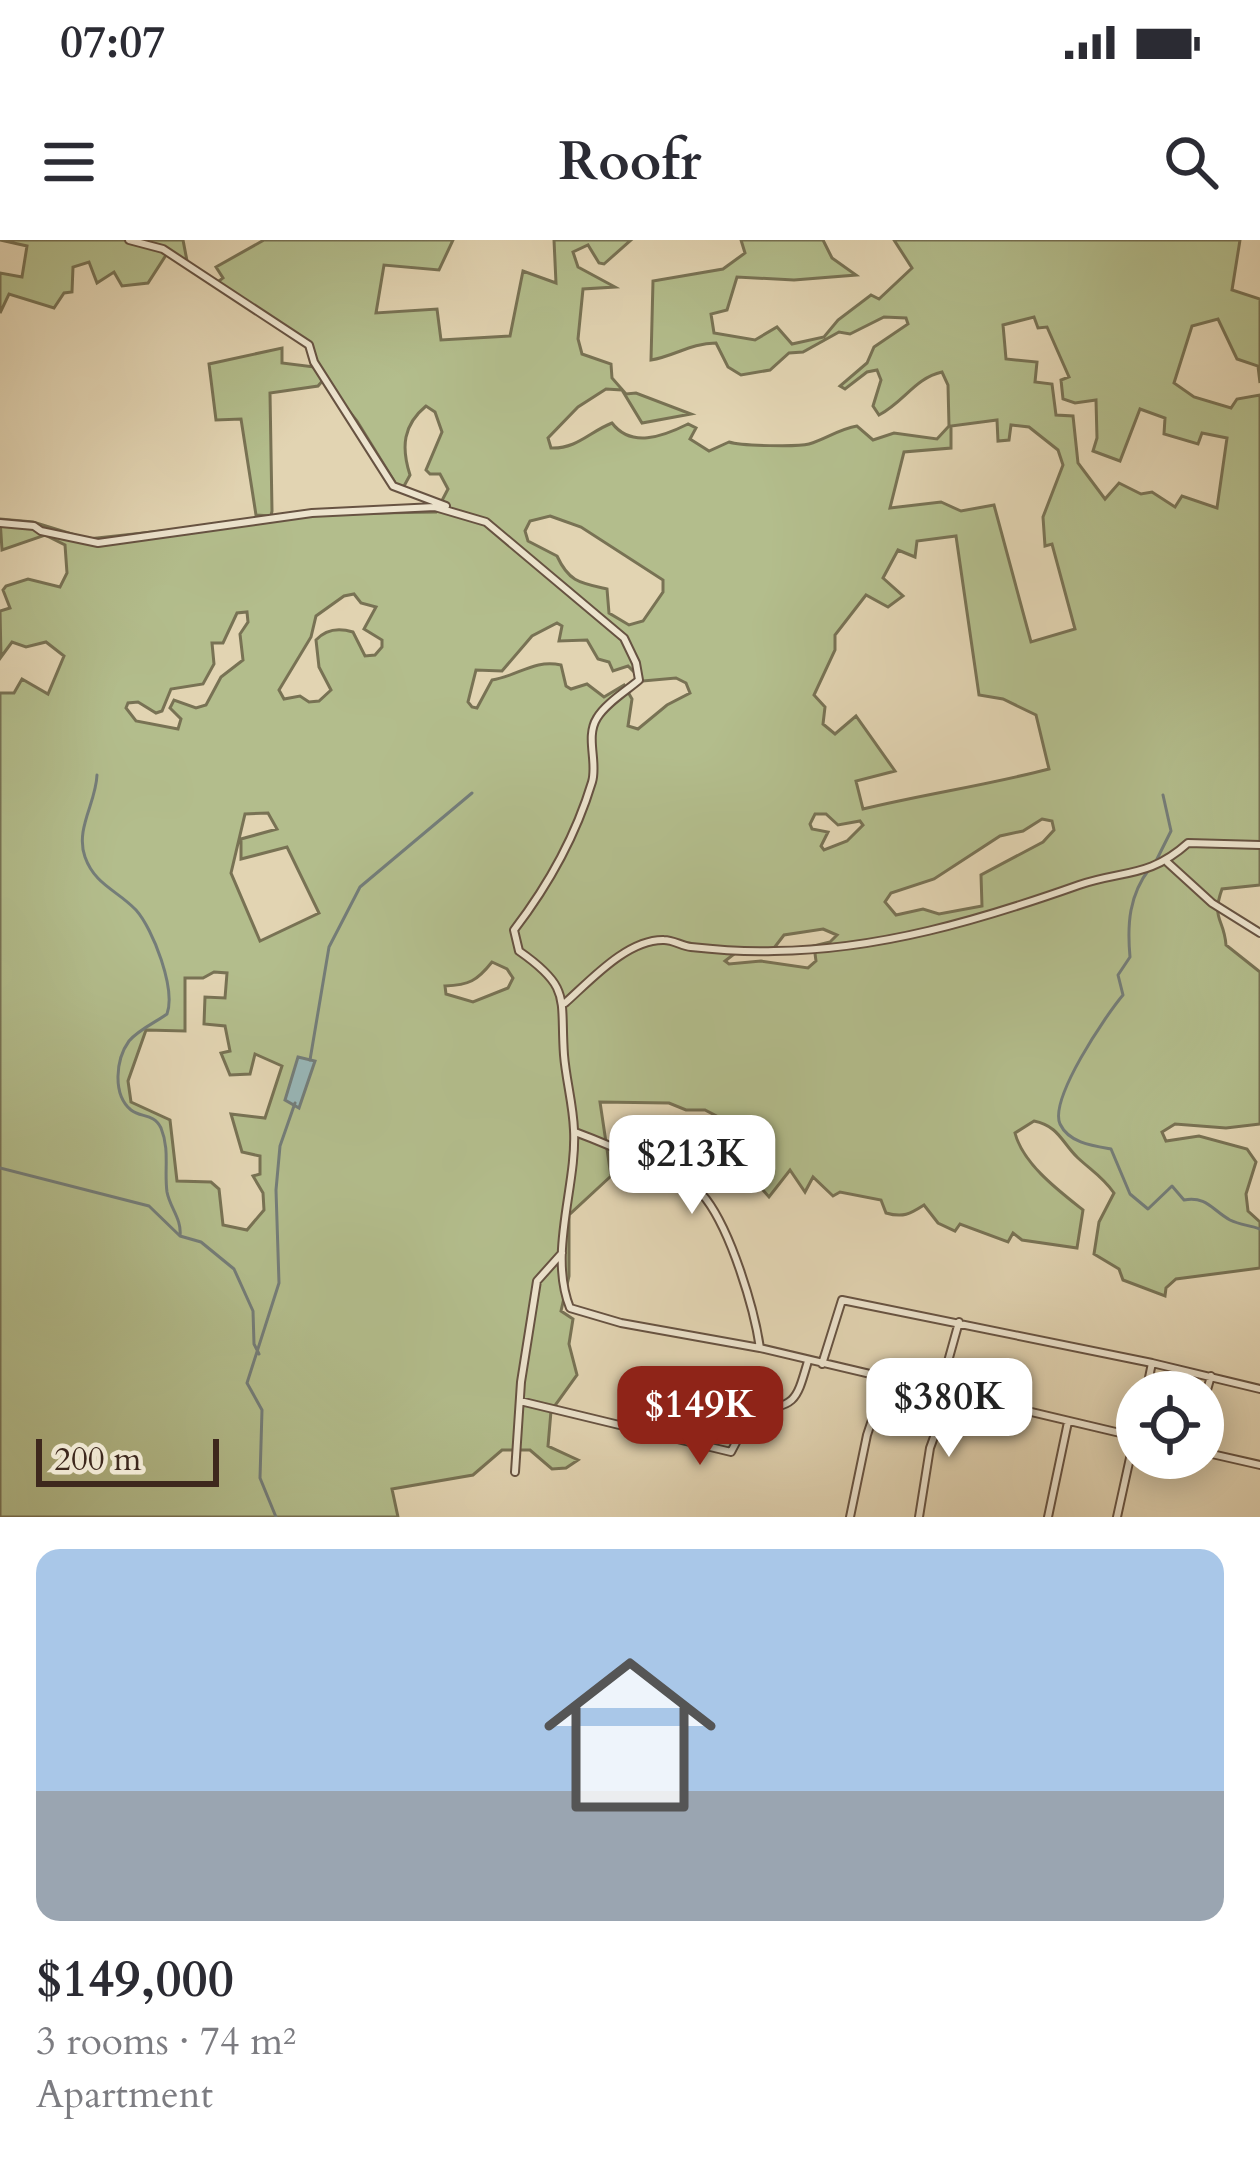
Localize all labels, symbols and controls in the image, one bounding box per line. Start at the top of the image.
text: 07:07 [60,12,165,73]
text: Roofr [558,126,702,199]
icon: menu [36,129,102,195]
icon: search [1158,129,1224,195]
pin: $213K [608,1115,776,1217]
text: $213K [636,1127,748,1180]
pin: $380K [865,1358,1033,1460]
pin: $149K [616,1366,784,1468]
text: $380K [893,1370,1005,1423]
map controls [1116,1371,1224,1479]
button: locate [1116,1371,1224,1479]
text: $149K [644,1378,756,1431]
scale bar [36,1433,219,1486]
text: 200 m [54,1437,141,1482]
icon: home [522,1627,738,1843]
text: $149,000 [36,1945,234,2015]
text: 3 rooms · 74 m² [36,2015,296,2068]
text: Apartment [36,2068,213,2121]

